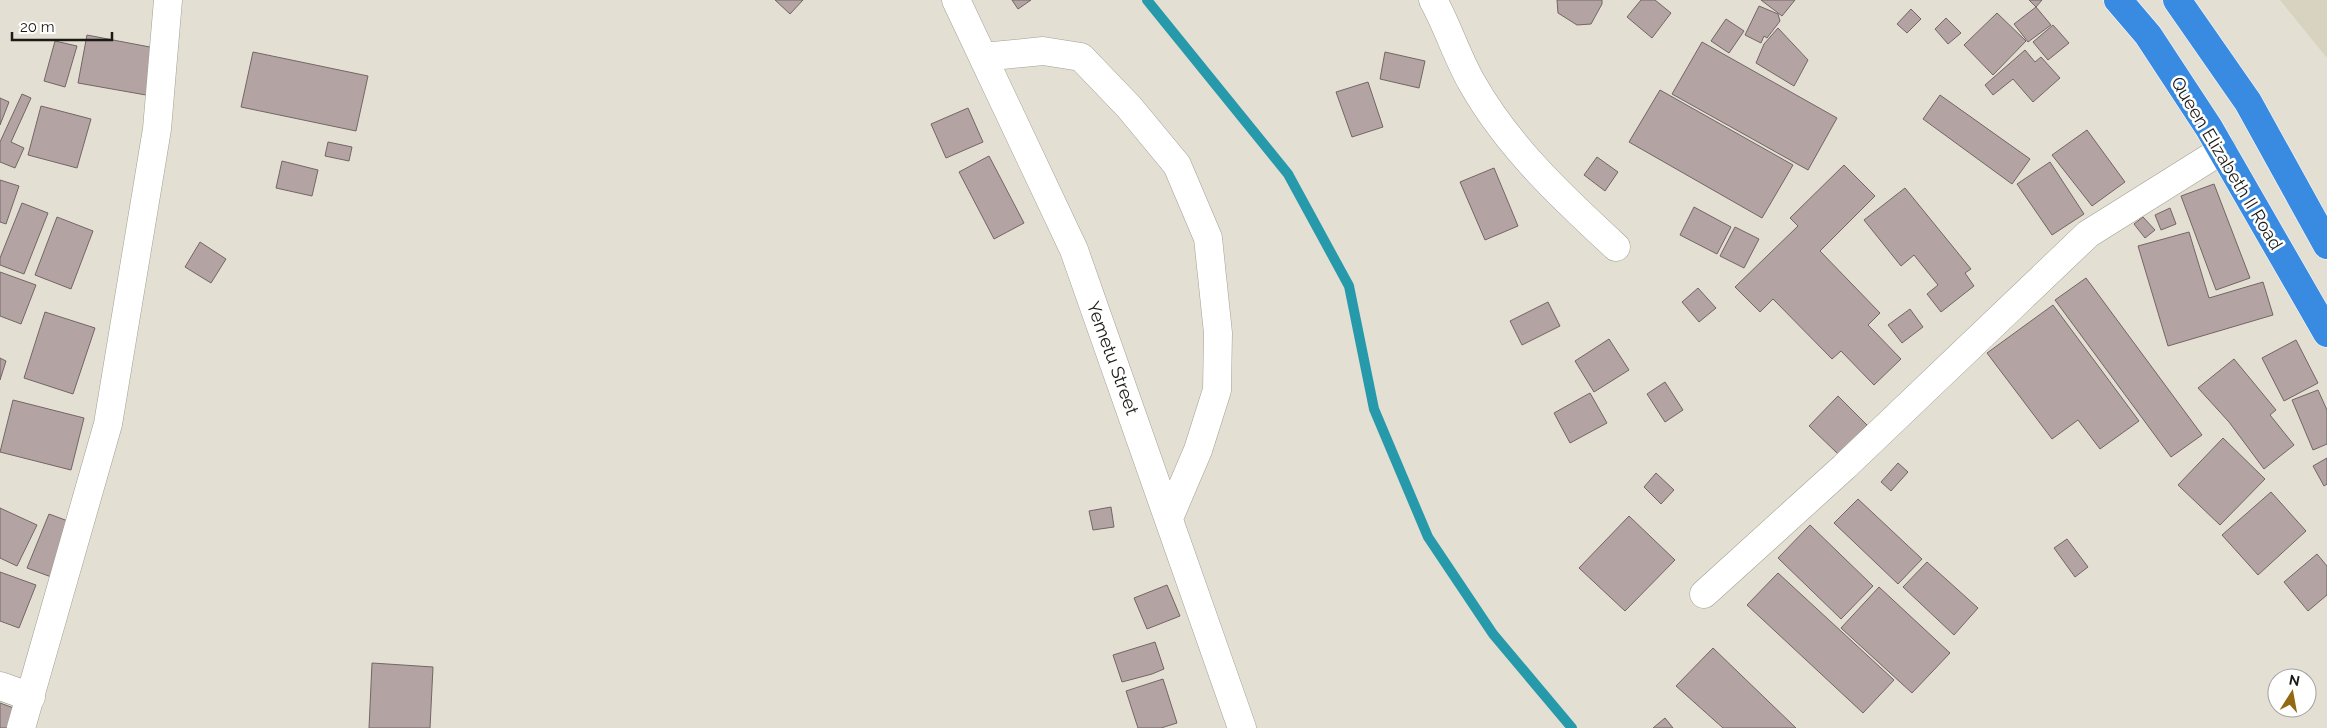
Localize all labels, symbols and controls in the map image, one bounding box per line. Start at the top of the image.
scale bar [12,10,112,42]
text: 20 m [20,18,55,36]
street label: Queen Elizabeth II Road [2167,73,2287,253]
street label: Yemetu Street [1083,299,1143,417]
north arrow [2267,668,2317,718]
text: N [2288,671,2301,689]

